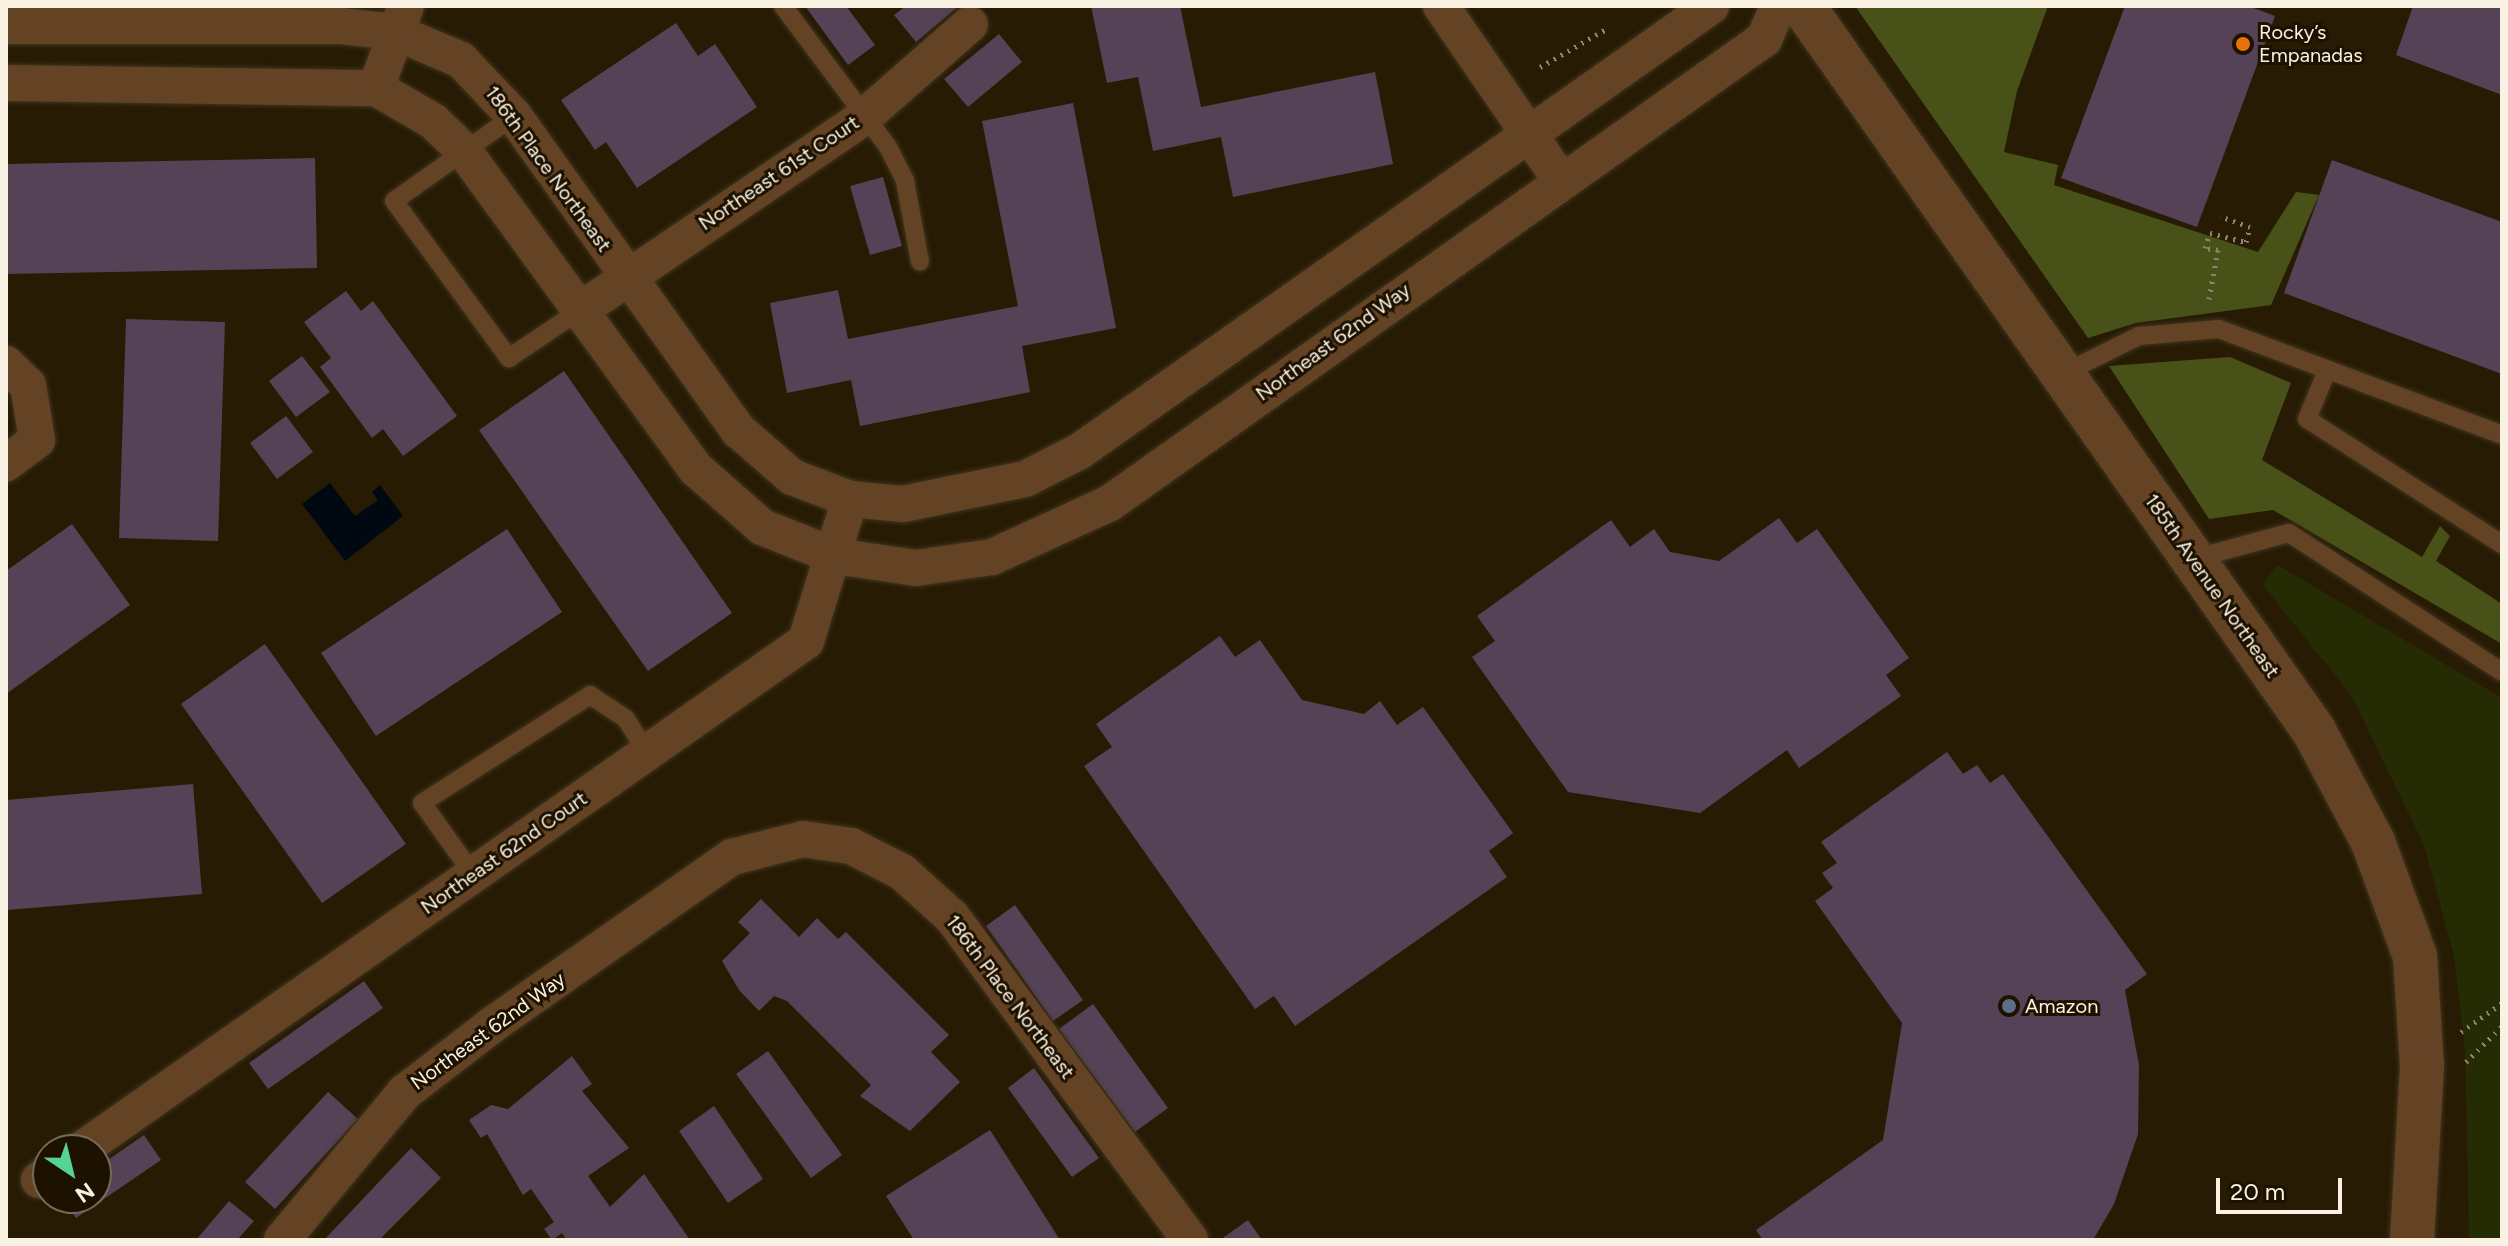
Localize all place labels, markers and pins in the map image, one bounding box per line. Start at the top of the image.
place label: Rocky’s Empanadas [2259,20,2362,67]
marker: Rocky’s Empanadas [2234,35,2252,53]
place label: Amazon [2025,994,2098,1018]
marker: Amazon [2000,997,2018,1015]

